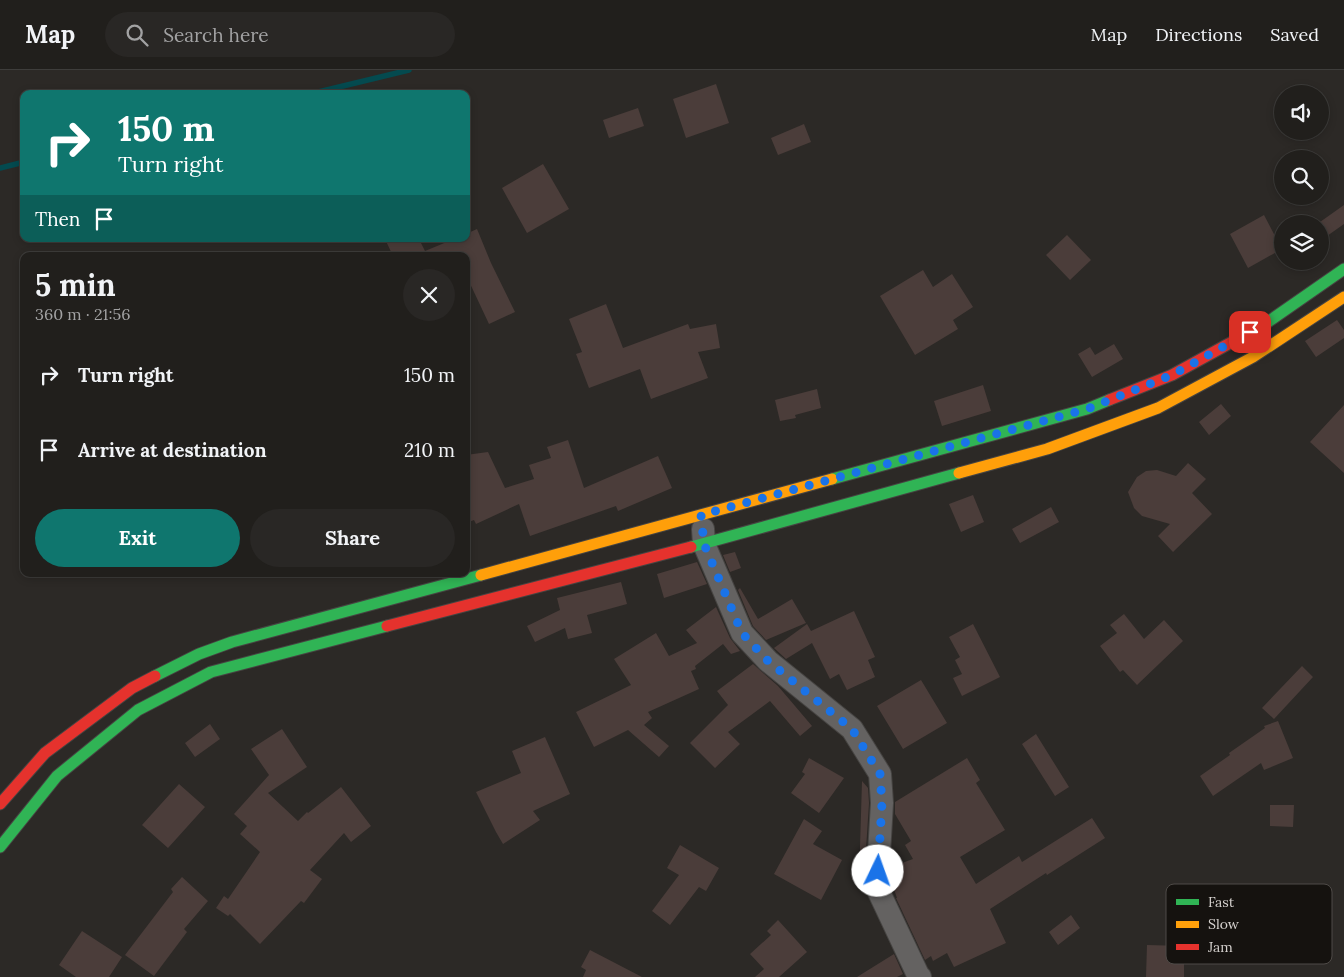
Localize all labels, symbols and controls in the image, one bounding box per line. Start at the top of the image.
search box [105,12,455,57]
text: Map [25,19,75,50]
icon: search [123,21,151,49]
text: Search here [163,23,269,47]
text: Map [1091,23,1127,46]
text: Directions [1155,23,1242,46]
text: Saved [1270,23,1319,46]
map controls [1274,85,1329,270]
button: sound [1274,85,1329,140]
text: 150 m [118,106,215,151]
icon: right [35,110,100,175]
text: Turn right [118,150,223,178]
button: search [1274,150,1329,205]
icon: arrive [90,205,118,233]
text: Then [35,207,80,231]
button: layers [1274,215,1329,270]
text: 5 min [35,266,116,304]
button: close [403,269,455,321]
text: 360 m · 21:56 [35,304,130,324]
pin [1229,311,1271,353]
icon: arrive [1236,318,1264,346]
icon: right [35,361,63,389]
text: Turn right [78,363,174,387]
text: 150 m [404,363,455,387]
icon: arrive [35,436,63,464]
text: Arrive at destination [78,438,267,462]
text: 210 m [404,438,455,462]
button: Exit [35,509,240,567]
button: Share [250,509,455,567]
position arrow [851,844,903,896]
legend [1166,884,1332,964]
text: Fast [1208,893,1235,911]
text: Slow [1208,915,1240,933]
text: Jam [1207,938,1233,956]

